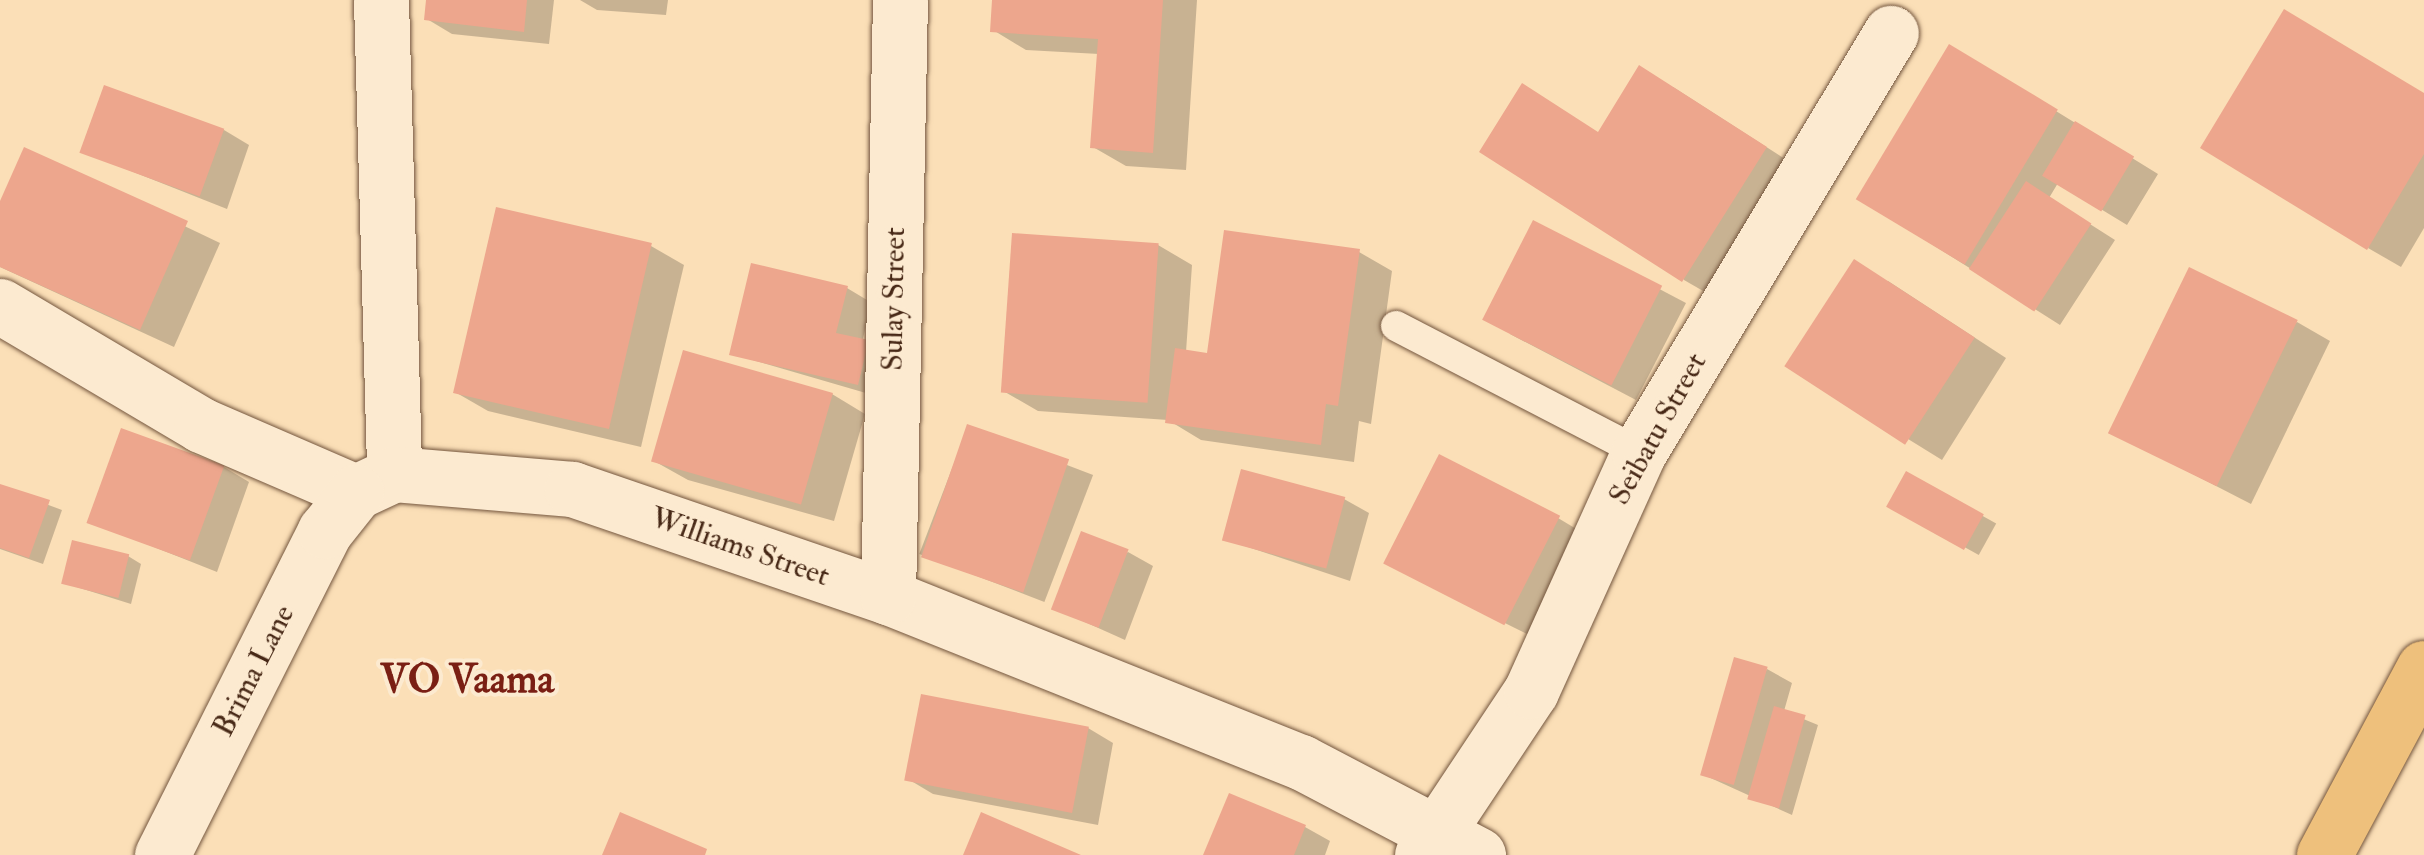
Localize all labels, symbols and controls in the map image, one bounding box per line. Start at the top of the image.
street label: Sulay Street [875,227,913,371]
street label: Seibatu Street [1602,347,1714,511]
street label: Williams Street [646,500,834,594]
street label: Brima Lane [206,599,302,743]
district label: VO Vaama [380,656,554,704]

